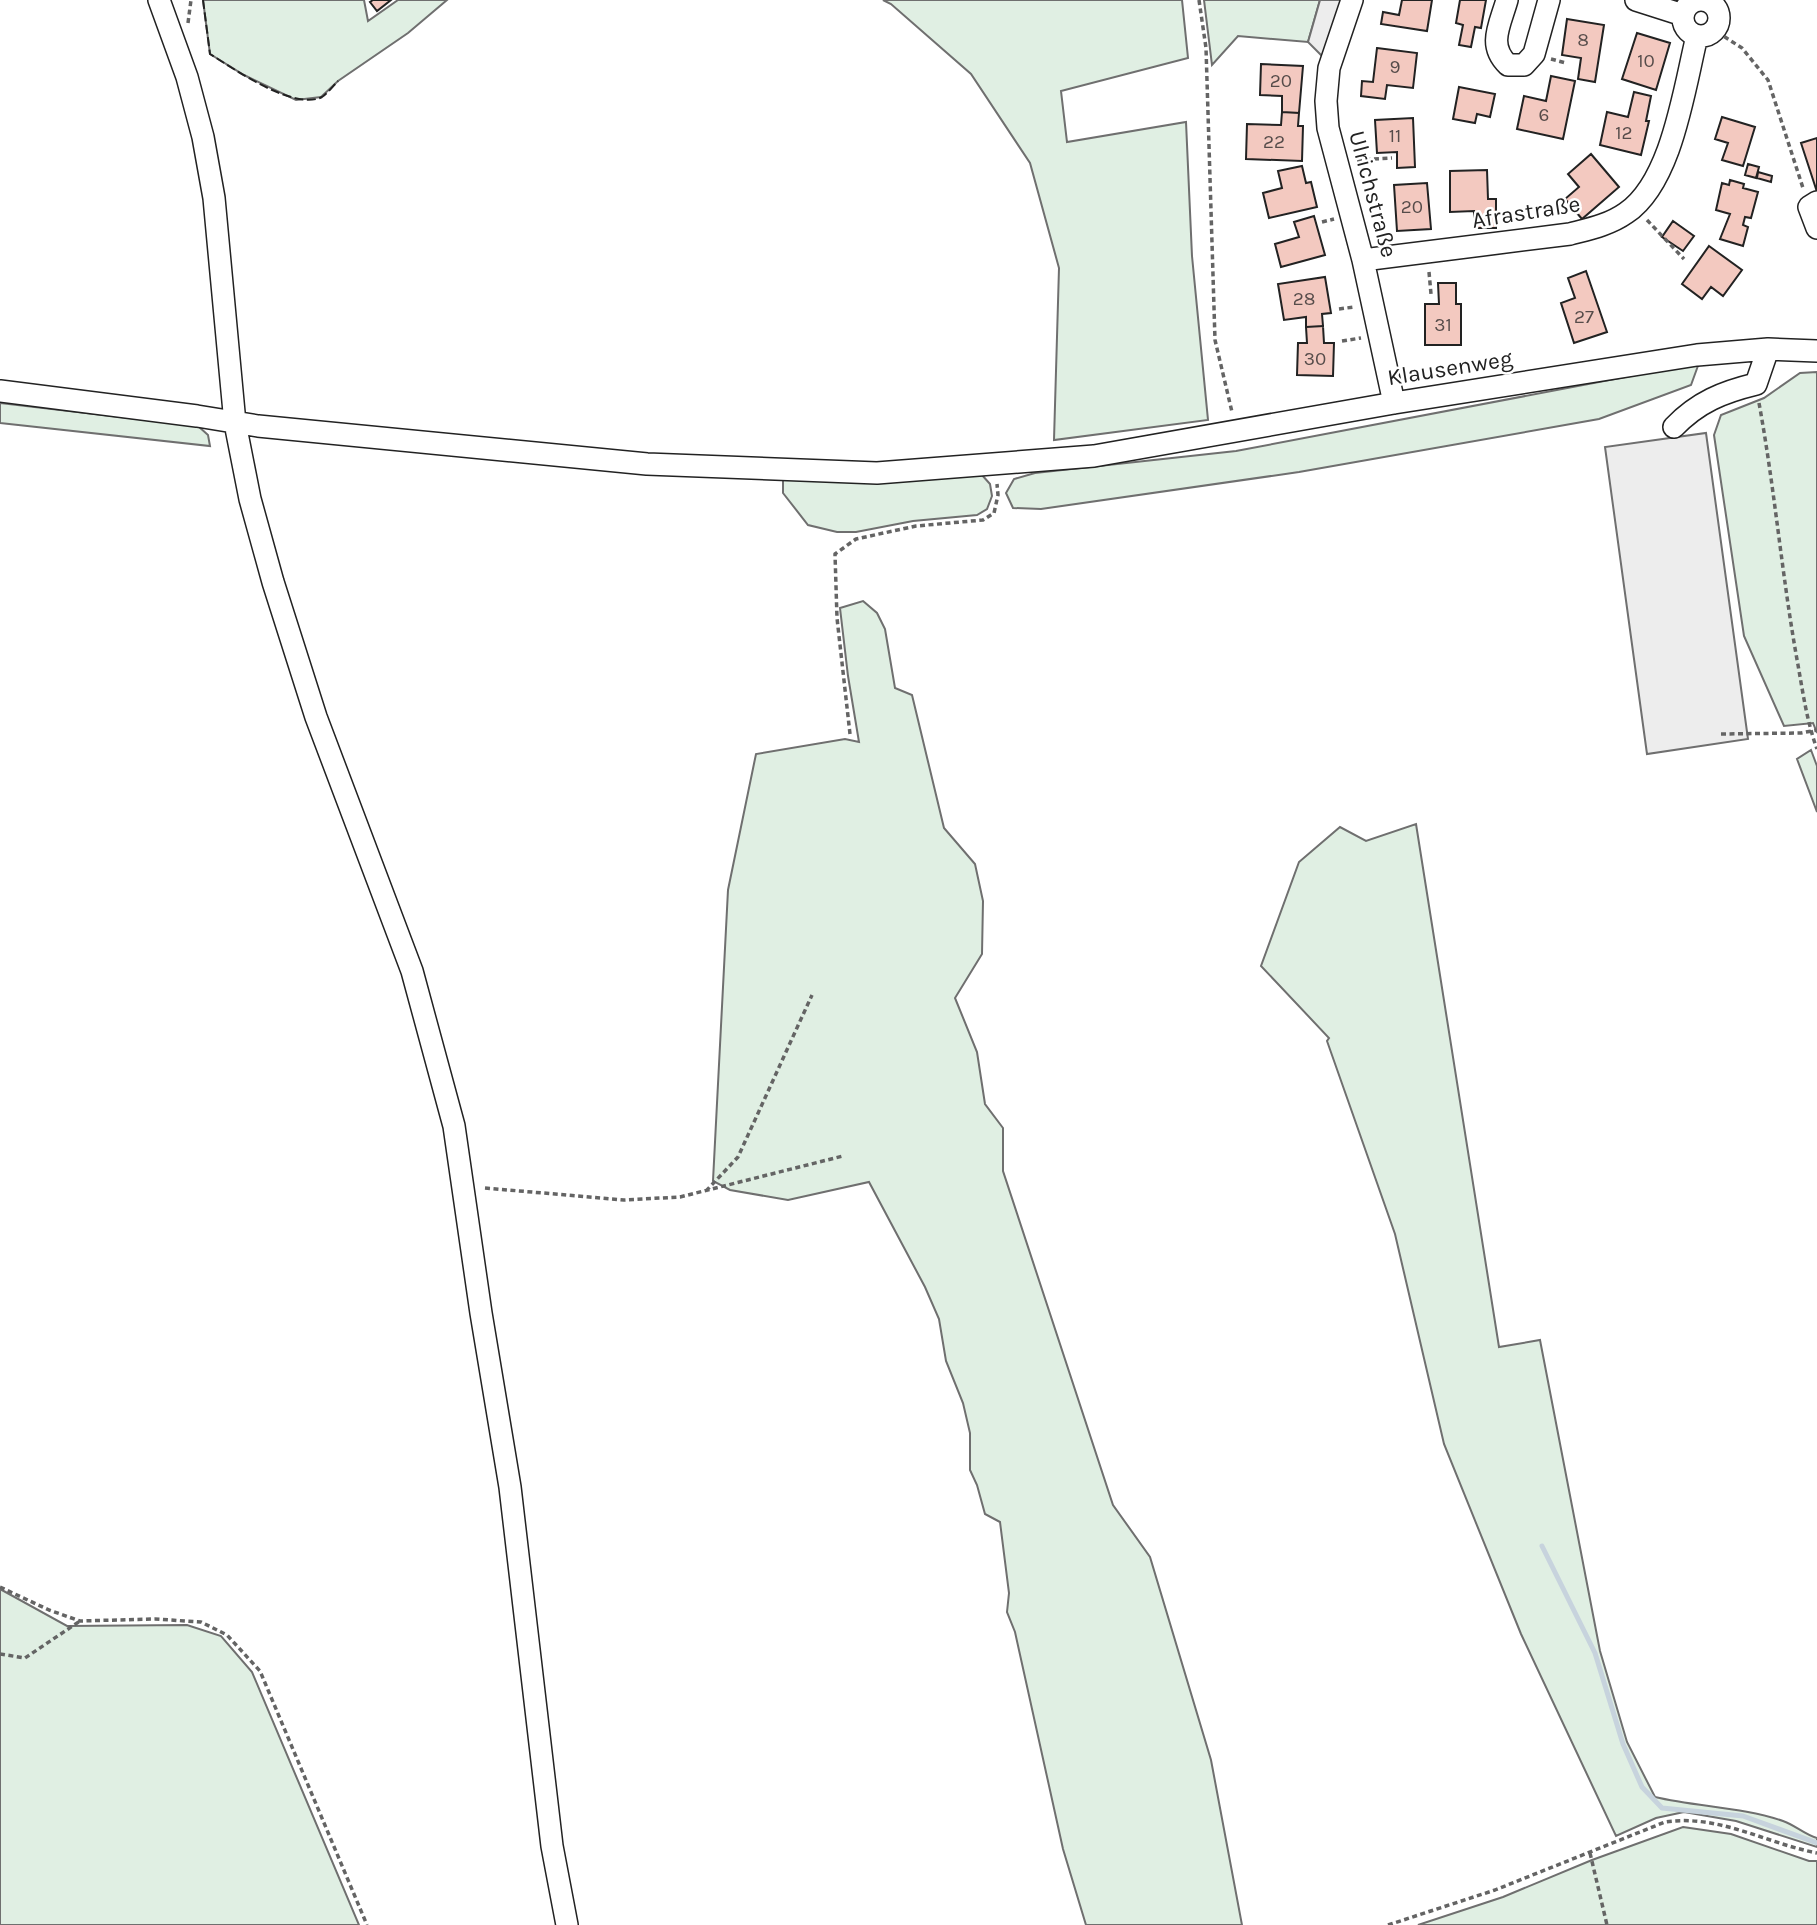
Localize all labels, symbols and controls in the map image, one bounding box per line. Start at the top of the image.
house number: 8 [1577,29,1589,51]
house number: 10 [1637,50,1655,72]
house number: 9 [1389,56,1401,78]
house number: 20 [1270,70,1292,92]
house number: 6 [1539,104,1549,126]
house number: 12 [1615,122,1633,144]
house number: 11 [1389,125,1401,147]
street label: Ulrichstraße [1343,128,1403,260]
house number: 22 [1263,131,1285,153]
street label: Afrastraße [1470,190,1582,234]
house number: 20 [1401,196,1423,218]
house number: 28 [1293,288,1315,310]
house number: 27 [1574,306,1594,328]
house number: 31 [1434,314,1452,336]
street label: Klausenweg [1386,345,1514,391]
house number: 30 [1304,348,1326,370]

